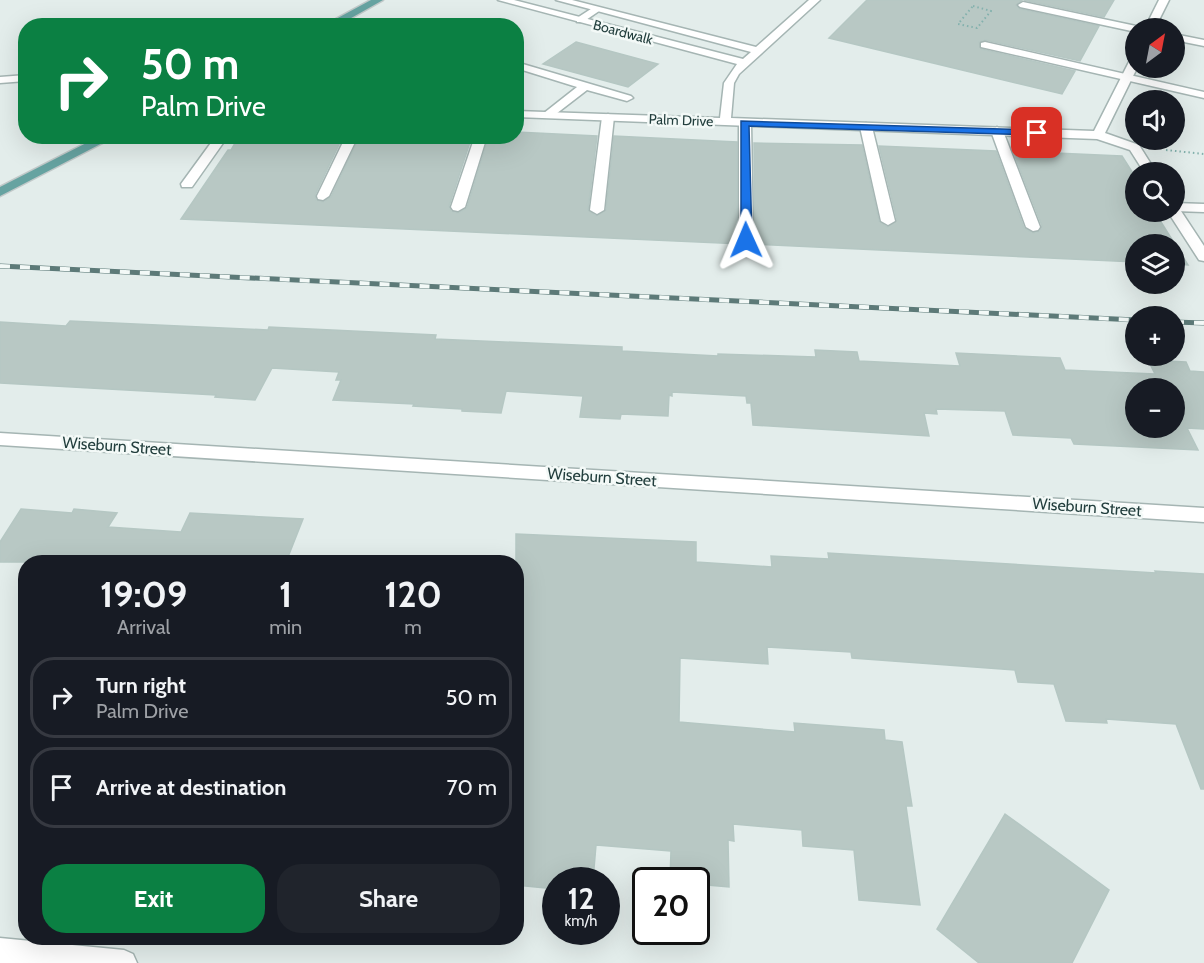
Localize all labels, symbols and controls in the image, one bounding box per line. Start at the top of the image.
street label: Boardwalk [591,15,656,49]
north arrow [1125,18,1185,78]
map controls [1125,18,1185,438]
text: 50 m [141,38,239,90]
icon: right [42,42,120,120]
text: Palm Drive [141,90,266,123]
button: sound [1125,90,1185,150]
pin [1011,107,1062,158]
street label: Palm Drive [648,110,714,130]
icon: arrive [1020,116,1053,149]
button: search [1125,162,1185,222]
position arrow [714,208,778,272]
button: layers [1125,234,1185,294]
button: + [1125,306,1185,366]
button: − [1125,378,1185,438]
street label: Wiseburn Street [62,433,173,459]
street label: Wiseburn Street [547,464,658,490]
street label: Wiseburn Street [1032,494,1143,520]
text: 19:09 [100,572,187,616]
text: 1 [279,572,292,616]
text: 120 [384,572,442,616]
text: Arrival [117,615,170,639]
text: min [269,615,302,639]
text: m [404,615,422,639]
text: Turn right [96,672,186,699]
icon: right [45,681,78,714]
text: 50 m [445,684,497,711]
text: Palm Drive [96,699,188,723]
icon: arrive [45,771,78,804]
text: Arrive at destination [96,774,286,801]
text: 70 m [447,774,497,801]
button: Exit [42,864,265,933]
button: Share [277,864,500,933]
speed limit sign: 20 [632,867,710,945]
text: 12 [568,880,594,917]
text: km/h [565,912,597,930]

